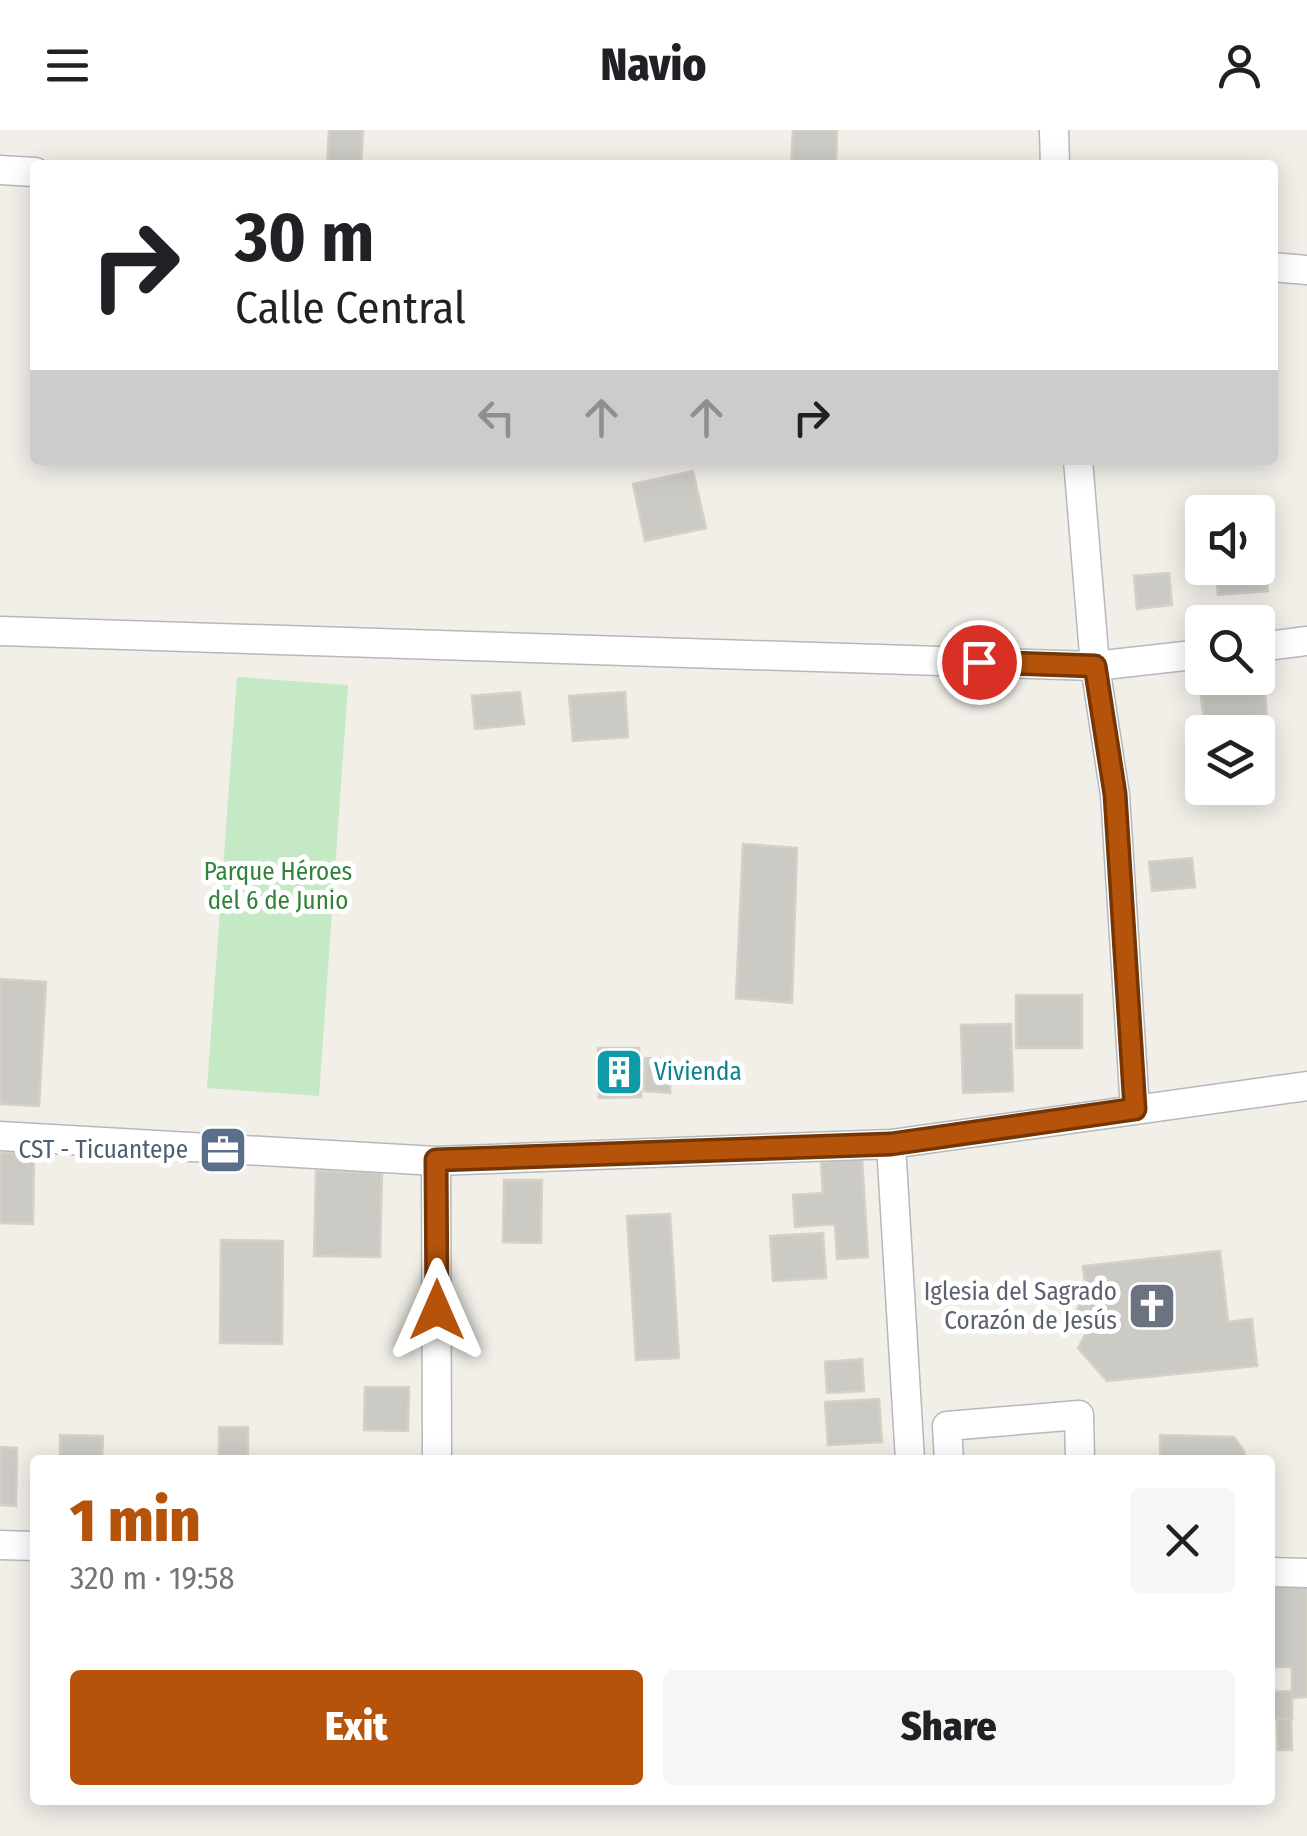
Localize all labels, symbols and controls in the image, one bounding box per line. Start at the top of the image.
icon: menu [40,38,95,93]
text: Navio [601,38,706,92]
icon: person [1212,38,1267,93]
text: 30 m [235,196,374,280]
icon: right [70,200,200,330]
text: Calle Central [235,281,466,335]
icon: left [469,390,524,445]
icon: ahead [574,390,629,445]
icon: ahead [679,390,734,445]
icon: right [784,390,839,445]
map controls [1185,495,1275,805]
button: sound [1185,495,1275,585]
button: search [1185,605,1275,695]
pin [937,620,1022,705]
icon: arrive [952,635,1007,690]
button: layers [1185,715,1275,805]
park label: Parque Héroes del 6 de Junio [204,857,352,916]
building icon: Vivienda [593,1046,645,1098]
place label: Vivienda [654,1057,742,1087]
office icon: CST - Ticuantepe [197,1124,249,1176]
place label: CST - Ticuantepe [18,1135,188,1165]
position arrow [385,1258,489,1362]
place label: Iglesia del Sagrado Corazón de Jesús [924,1277,1117,1336]
church icon: Iglesia del Sagrado Corazón de Jesús [1126,1280,1178,1332]
text: 1 min [70,1485,201,1557]
button: close [1130,1488,1235,1593]
text: 320 m · 19:58 [70,1559,235,1597]
button: Exit [70,1670,643,1785]
button: Share [663,1670,1235,1785]

